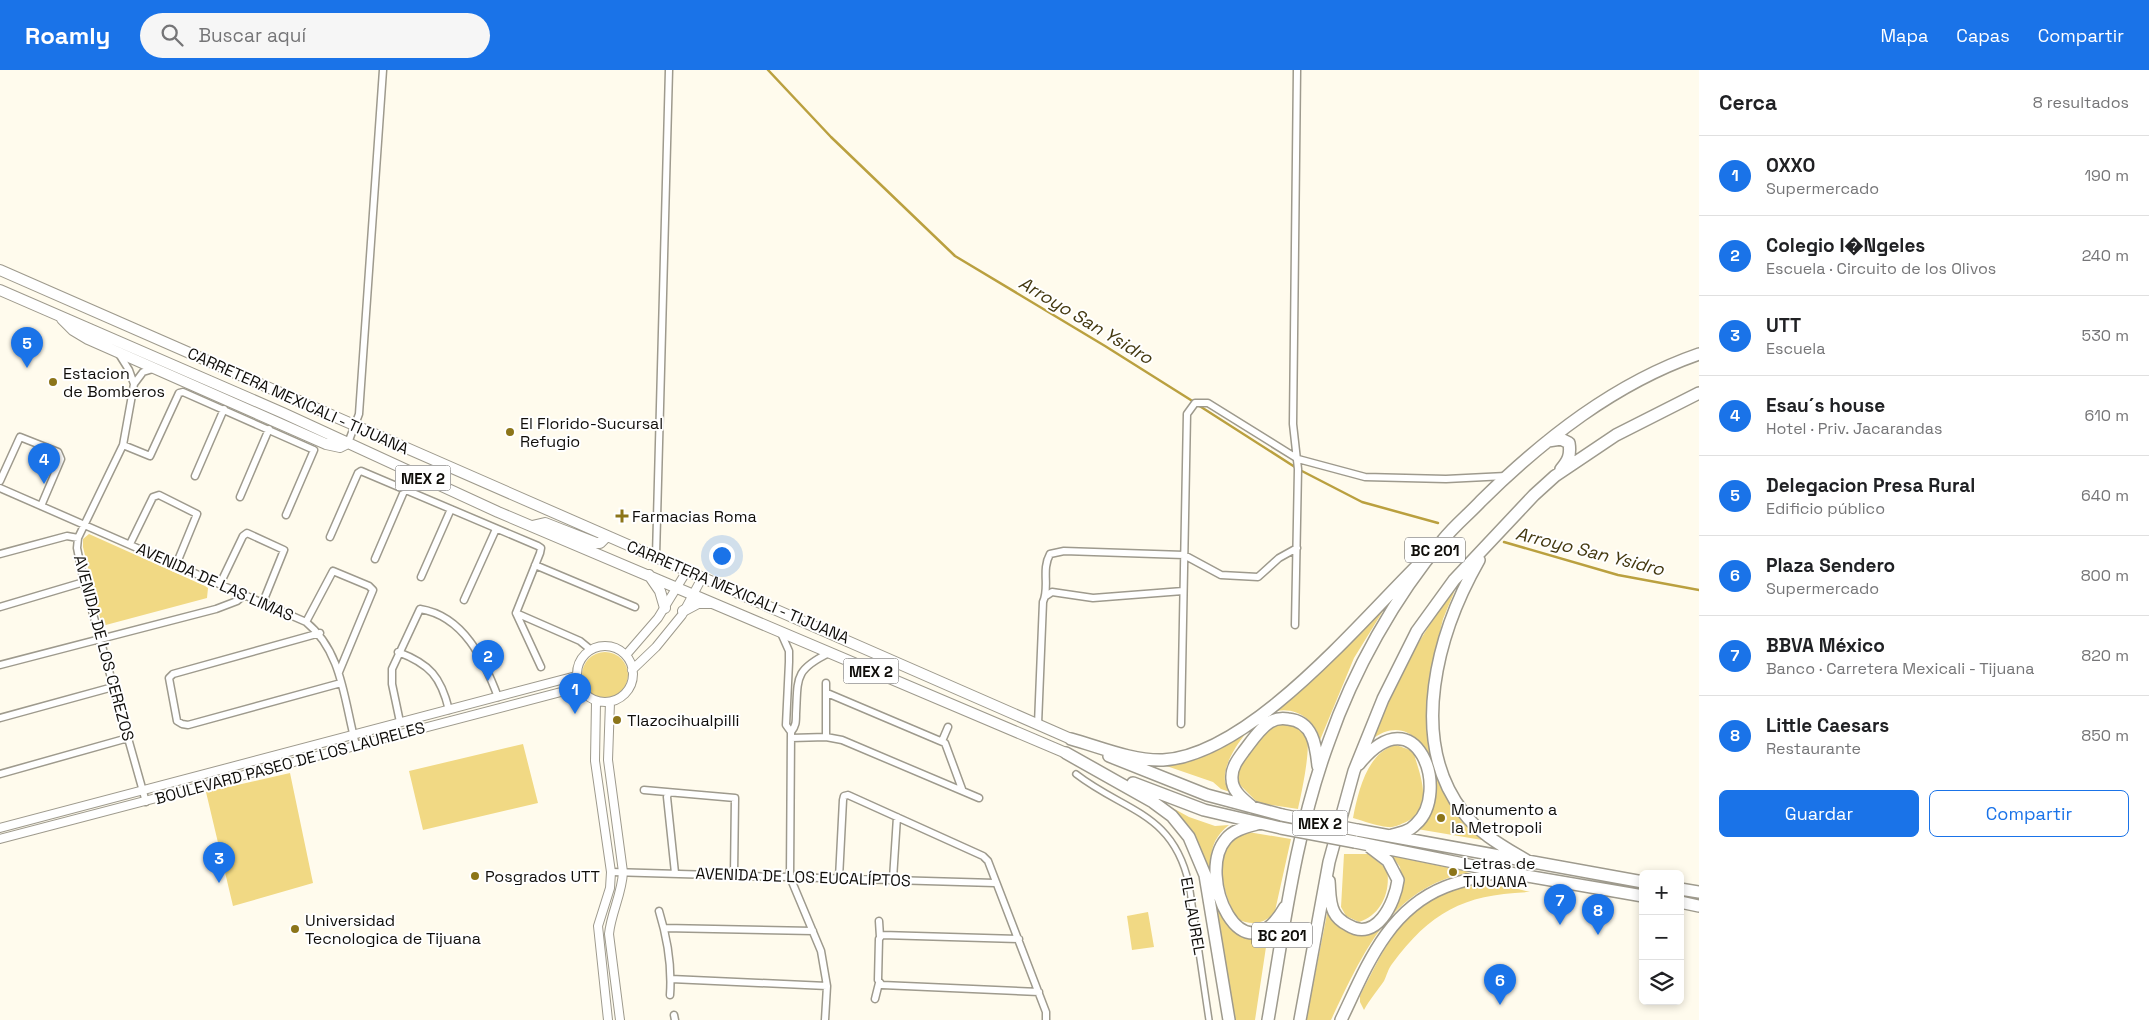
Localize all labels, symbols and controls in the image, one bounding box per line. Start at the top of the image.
search box [140,13,490,58]
text: Roamly [25,20,110,51]
icon: search [158,21,186,49]
text: Buscar aquí [198,23,306,48]
text: Mapa [1880,24,1928,47]
text: Capas [1956,24,2010,47]
text: Compartir [2038,24,2124,47]
text: Cerca [1719,89,1777,116]
text: 8 resultados [2033,92,2129,113]
text: OXXO [1766,153,1815,178]
text: 1 [1731,165,1739,186]
text: 190 m [2084,165,2129,186]
text: Supermercado [1766,178,1879,199]
text: Colegio I�Ngeles [1766,233,1925,258]
text: 2 [1730,245,1740,266]
text: 240 m [2082,245,2129,266]
text: Escuela · Circuito de los Olivos [1766,258,1996,279]
water label: Arroyo San Ysidro [1015,271,1158,369]
text: UTT [1766,313,1801,338]
text: 3 [1730,325,1740,346]
text: 530 m [2082,325,2129,346]
pin: 5 [11,327,43,368]
text: Escuela [1766,338,1825,359]
street label: CARRETERA MEXICALI - TIJUANA [184,343,412,459]
place label: Estacion de Bomberos [63,363,165,402]
marker: Estacion de Bomberos [47,376,59,388]
text: Esau´s house [1766,393,1885,418]
text: 4 [1730,405,1740,426]
text: 610 m [2084,405,2129,426]
place label: El Florido-Sucursal Refugio [520,413,663,452]
text: Hotel · Priv. Jacarandas [1766,418,1942,439]
marker: El Florido-Sucursal Refugio [504,426,516,438]
pin: 4 [28,443,60,484]
road number: MEX 2 [396,466,450,490]
text: Delegacion Presa Rural [1766,473,1975,498]
text: 5 [1730,485,1740,506]
text: 640 m [2081,485,2129,506]
text: Edificio público [1766,498,1885,519]
place label: Farmacias Roma [632,506,757,527]
marker: Farmacias Roma [616,510,628,522]
water label: Arroyo San Ysidro [1514,521,1667,581]
street label: CARRETERA MEXICALI - TIJUANA [623,535,853,649]
street label: AVENIDA DE LAS LIMAS [133,538,297,626]
road number: BC 201 [1405,538,1465,562]
your location [709,543,735,569]
street label: AVENIDA DE LOS CEREZOS [69,553,139,744]
text: Plaza Sendero [1766,553,1895,578]
text: 6 [1730,565,1740,586]
text: 800 m [2081,565,2129,586]
text: Supermercado [1766,578,1879,599]
text: BBVA México [1766,633,1885,658]
pin: 2 [472,640,504,681]
text: 7 [1731,645,1739,666]
text: 820 m [2081,645,2129,666]
road number: MEX 2 [844,658,898,684]
text: Banco · Carretera Mexicali - Tijuana [1766,658,2034,679]
pin: 1 [559,673,591,714]
place label: Tlazocihualpilli [627,710,740,731]
text: Little Caesars [1766,713,1889,738]
marker: Tlazocihualpilli [611,714,623,726]
street label: BOULEVARD PASEO DE LOS LAURELES [153,717,428,809]
text: 8 [1730,725,1740,746]
text: 850 m [2081,725,2129,746]
text: Restaurante [1766,738,1861,759]
button: Guardar [1719,790,1919,837]
button: Compartir [1929,790,2129,837]
place label: Monumento a la Metropoli [1451,799,1557,838]
road number: MEX 2 [1292,810,1348,836]
marker: Monumento a la Metropoli [1435,812,1447,824]
pin: 3 [203,842,235,883]
place label: Letras de TIJUANA [1463,853,1535,892]
street label: AVENIDA DE LOS EUCALÍPTOS [695,863,911,891]
place label: Posgrados UTT [485,866,600,887]
marker: Letras de TIJUANA [1447,866,1459,878]
marker: Posgrados UTT [469,870,481,882]
map controls [1639,870,1684,1005]
button: + [1639,870,1684,915]
street label: EL LAUREL [1176,875,1210,957]
pin: 7 [1544,884,1576,925]
pin: 8 [1582,894,1614,935]
place label: Universidad Tecnologica de Tijuana [305,910,481,949]
button: − [1639,915,1684,960]
road number: BC 201 [1252,922,1312,948]
marker: Universidad Tecnologica de Tijuana [289,923,301,935]
button: layers [1639,960,1684,1005]
pin: 6 [1484,964,1516,1005]

